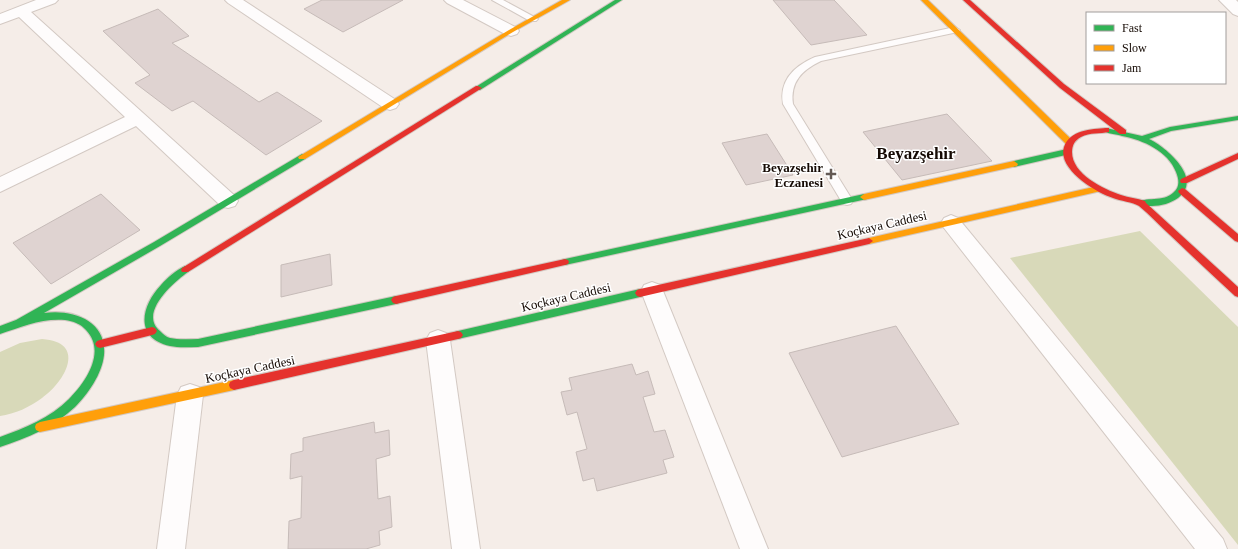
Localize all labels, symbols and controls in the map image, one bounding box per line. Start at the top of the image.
legend [1086,12,1226,84]
text: Fast [1122,21,1143,35]
text: Slow [1122,41,1147,55]
text: Jam [1122,61,1142,75]
district label: Beyazşehir [876,144,956,163]
place label: Beyazşehir Eczanesi [762,160,823,190]
marker: Beyazşehir Eczanesi [826,169,836,179]
street label: Koçkaya Caddesi [836,207,929,243]
street label: Koçkaya Caddesi [520,279,613,315]
street label: Koçkaya Caddesi [204,352,297,386]

